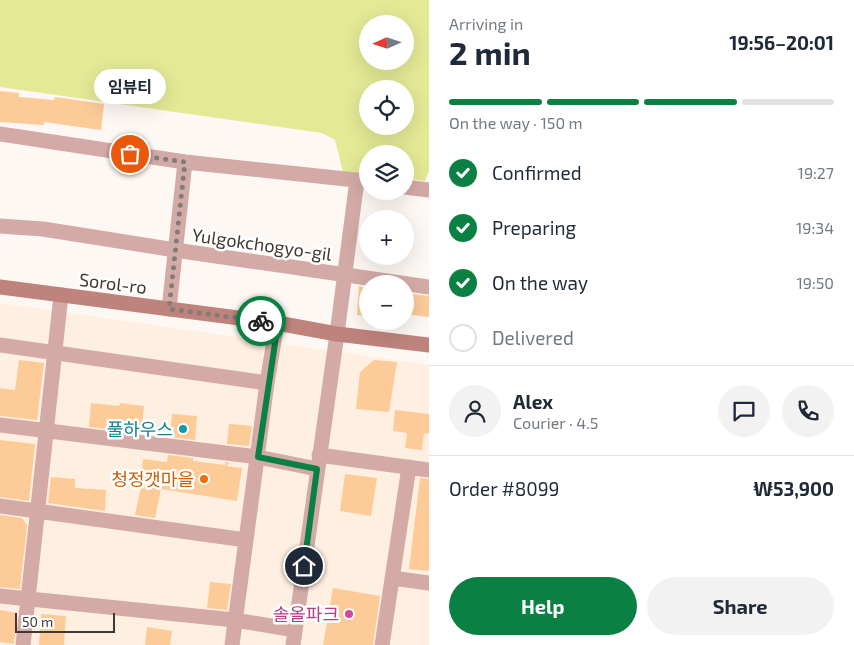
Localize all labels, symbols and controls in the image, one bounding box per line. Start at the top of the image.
text: Arriving in [449,14,523,33]
north arrow [359,15,414,70]
map controls [359,15,414,330]
text: 19:56–20:01 [729,31,834,54]
text: 2 min [449,33,531,71]
callout: 임뷰티 [94,69,166,104]
text: 임뷰티 [108,77,152,96]
button: locate [359,80,414,135]
text: On the way · 150 m [449,113,583,132]
pin [109,133,151,175]
icon: bag [116,140,144,168]
button: layers [359,145,414,200]
icon: check [449,159,477,187]
text: Confirmed [492,161,582,184]
text: 19:27 [798,163,834,182]
button: + [359,210,414,265]
icon: check [449,214,477,242]
text: Preparing [492,216,576,239]
text: 19:34 [796,218,834,237]
street label: Yulgokchogyo-gil [191,223,334,265]
street label: Sorol-ro [78,268,148,298]
icon: check [449,269,477,297]
text: On the way [492,271,588,294]
text: 19:50 [796,273,834,292]
button: − [359,275,414,330]
courier [236,296,286,346]
icon: bike [247,307,275,335]
text: Delivered [492,326,574,349]
button: person [449,385,501,437]
button: chat [718,385,770,437]
button: phone [782,385,834,437]
text: Alex [513,390,553,413]
text: Courier · 4.5 [513,413,598,432]
place label: 풀하우스 [107,418,173,440]
marker: 풀하우스 [177,423,189,435]
place label: 청정갯마을 [111,468,194,490]
marker: 청정갯마을 [198,473,210,485]
text: Order #8099 [449,477,559,500]
text: ₩53,900 [753,477,834,500]
pin [283,545,325,587]
icon: home [290,552,318,580]
button: Help [449,577,637,635]
button: Share [647,577,834,635]
place label: 솔올파크 [273,603,339,625]
marker: 솔올파크 [343,608,355,620]
scale bar [15,610,115,633]
text: 50 m [22,613,53,630]

